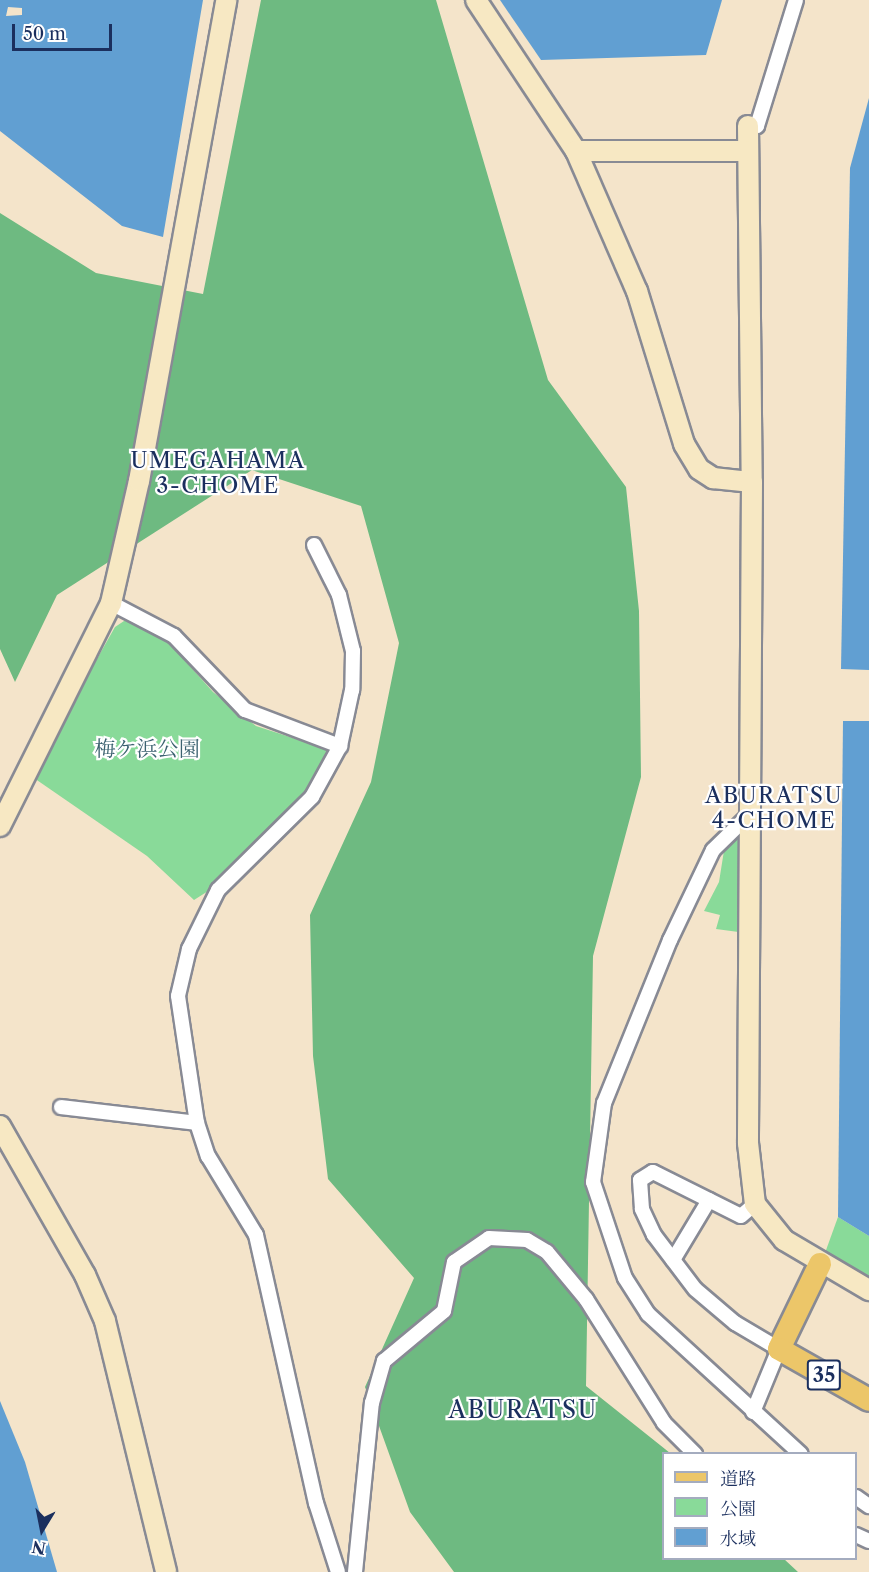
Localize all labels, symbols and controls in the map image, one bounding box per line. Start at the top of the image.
scale bar [15,12,116,50]
text: 50 m [23,23,66,45]
district label: UMEGAHAMA 3-CHOME [130,447,306,499]
park label: 梅ケ浜公園 [95,736,199,762]
district label: ABURATSU 4-CHOME [705,782,843,834]
road number: 35 [806,1358,842,1392]
district label: ABURATSU [448,1396,598,1424]
legend [662,1452,857,1560]
text: 道路 [720,1468,756,1490]
text: 公園 [720,1498,756,1520]
north arrow [12,1500,72,1560]
text: 水域 [720,1528,756,1550]
text: N [30,1537,47,1559]

